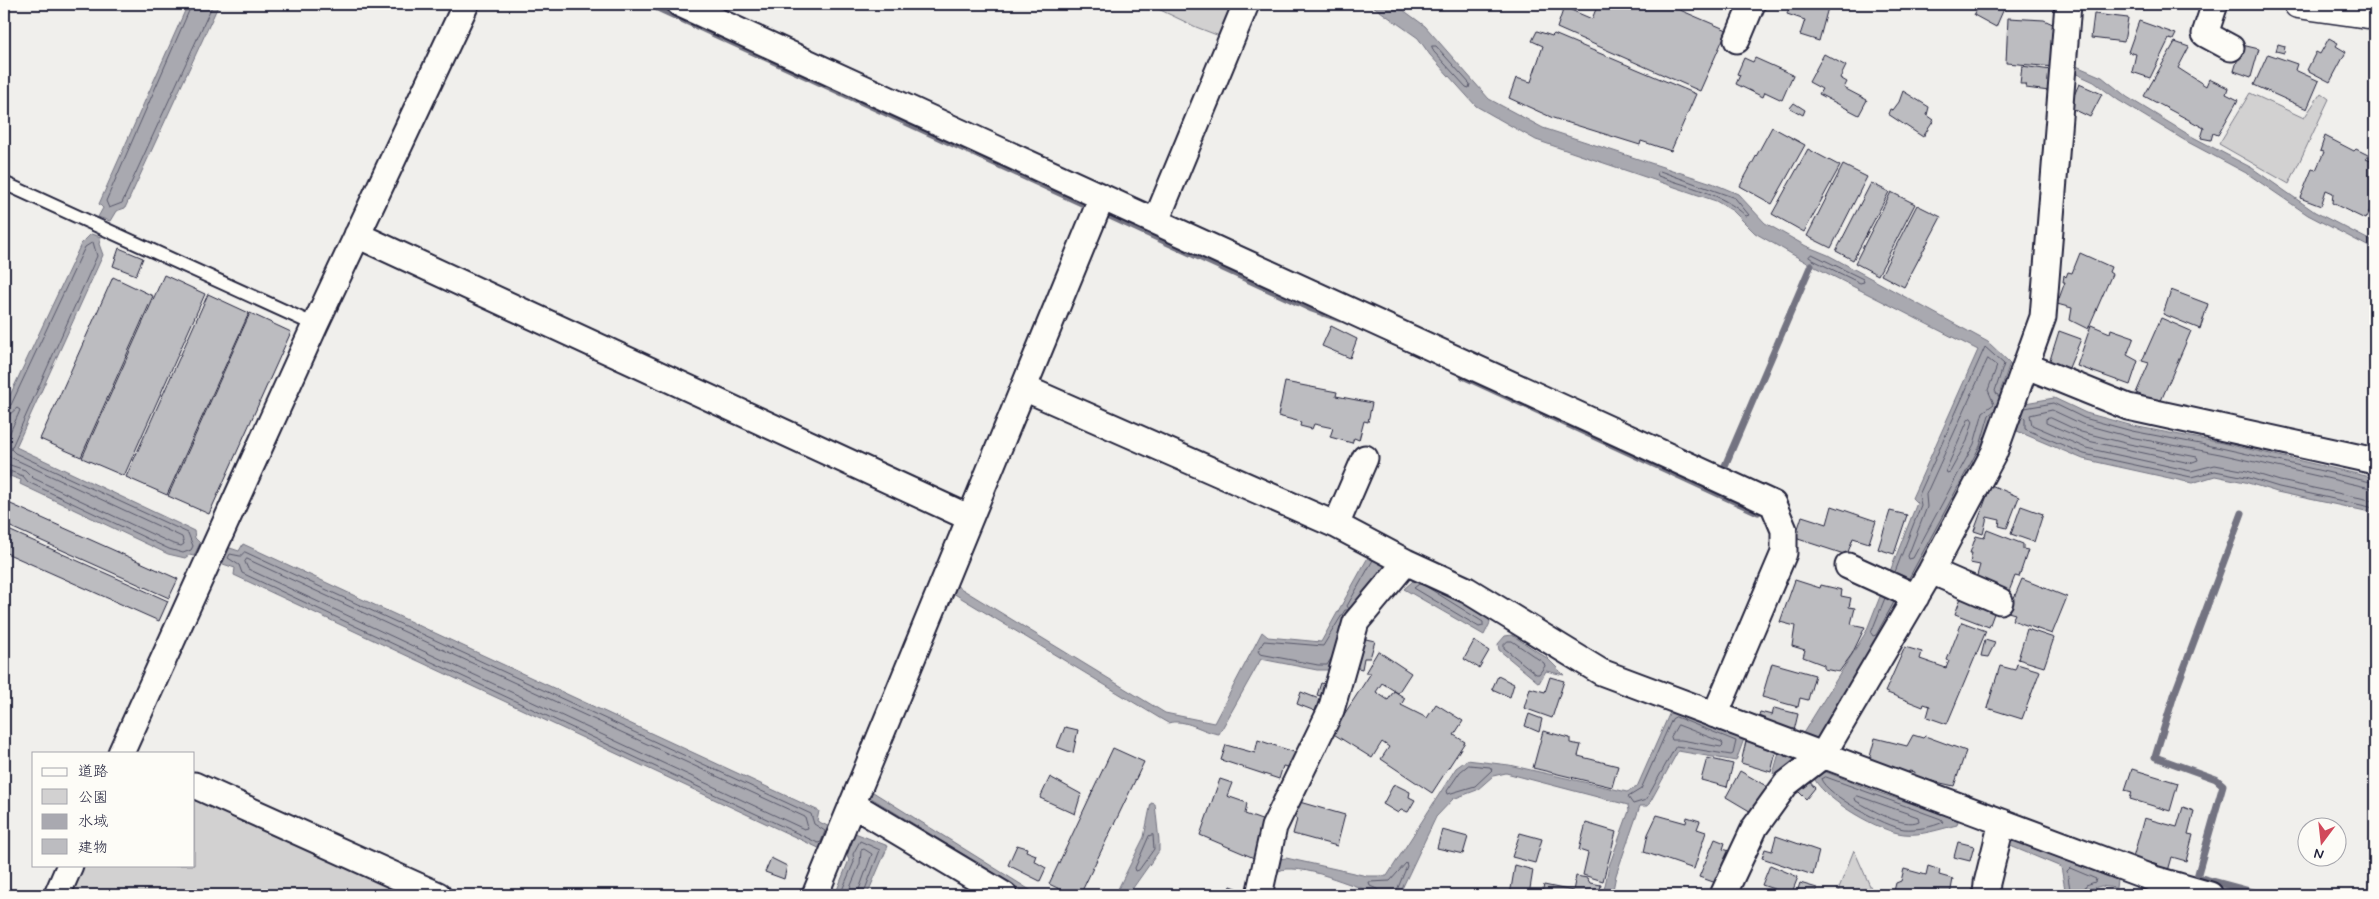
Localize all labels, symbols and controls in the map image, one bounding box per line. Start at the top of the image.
legend [32,752,195,866]
text: 道路 [78,762,108,782]
text: 公園 [78,788,108,808]
text: 水域 [78,812,108,832]
north arrow [2296,816,2346,866]
text: 建物 [78,838,108,858]
text: N [2312,844,2326,863]

